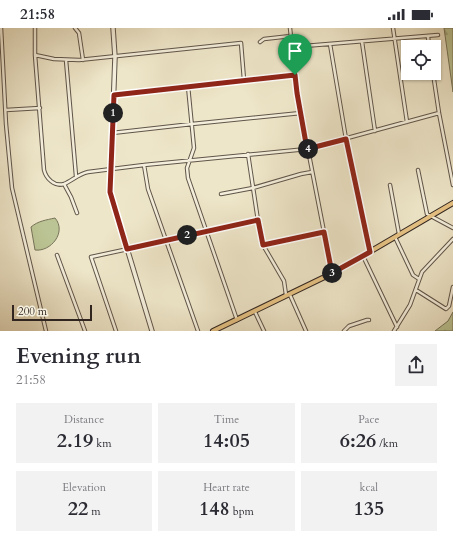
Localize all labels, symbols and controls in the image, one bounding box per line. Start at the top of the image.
text: 21:58 [20,4,55,24]
pin [278,34,312,75]
icon: arrive [284,40,306,62]
map controls [401,40,441,80]
button: locate [401,40,441,80]
pin: 1 [103,103,123,123]
text: 1 [110,105,116,120]
pin: 4 [298,139,318,159]
text: 4 [305,141,311,156]
pin: 2 [177,225,197,245]
text: 2 [184,227,190,242]
pin: 3 [322,263,342,283]
text: 3 [329,265,335,280]
scale bar [12,303,92,322]
text: 200 m [18,304,47,319]
text: Evening run [16,341,141,371]
button: share [395,344,437,386]
text: 21:58 [16,371,46,389]
text: Distance [64,412,104,427]
text: Time [214,412,239,427]
text: Pace [358,412,379,427]
text: 2.19 [57,427,93,454]
text: 14:05 [203,427,250,454]
text: 6:26 [340,427,376,454]
text: km [93,436,112,451]
text: /km [376,436,398,451]
text: Elevation [62,480,106,495]
text: Heart rate [203,480,250,495]
text: kcal [360,480,378,495]
text: 22 [68,495,88,522]
text: 148 [199,495,230,522]
text: 135 [353,495,384,522]
text: m [88,504,101,519]
text: bpm [230,504,254,519]

